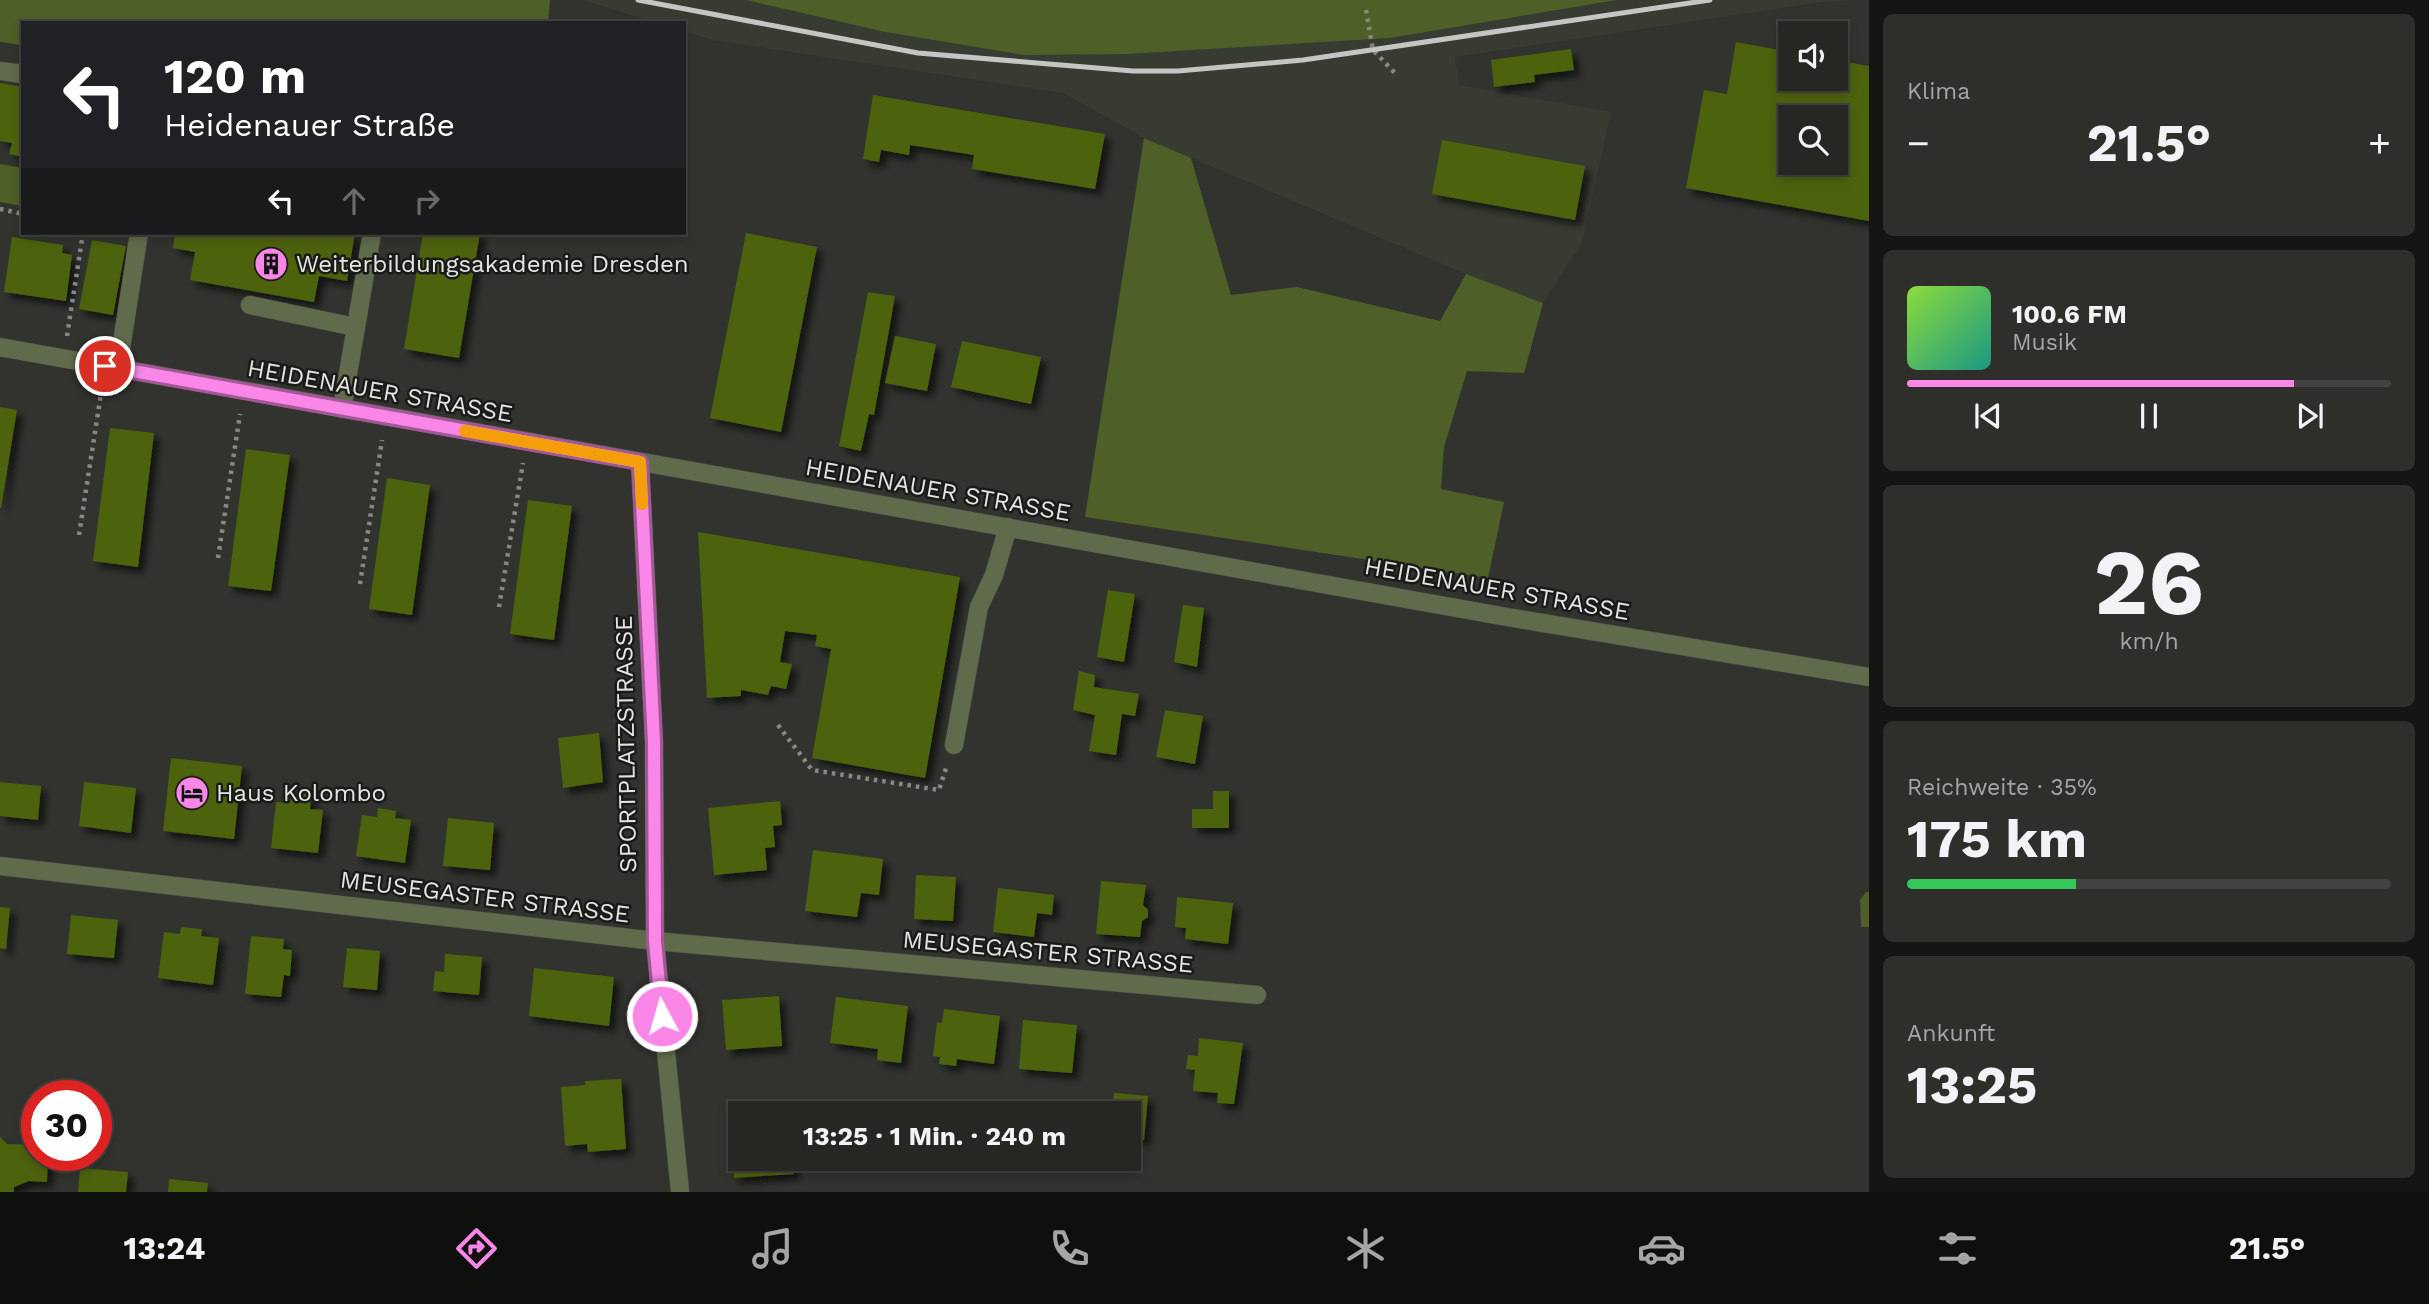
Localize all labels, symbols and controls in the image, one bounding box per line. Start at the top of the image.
map controls [1778,21,1848,175]
button: sound [1778,21,1848,91]
text: 120 m [164,47,306,105]
icon: left [49,49,140,140]
text: Klima [1907,78,1970,105]
button: search [1778,105,1848,175]
text: Heidenauer Straße [164,106,455,144]
text: 21.5° [2087,113,2211,174]
text: − [1907,121,1930,165]
text: + [2368,121,2391,165]
icon: left [262,182,300,220]
icon: ahead [335,182,373,220]
icon: right [408,182,446,220]
building icon: Weiterbildungsakademie Dresden [252,245,290,283]
place label: Weiterbildungsakademie Dresden [296,250,689,278]
text: 100.6 FM [2012,299,2127,329]
text: Musik [2012,329,2077,356]
pin [75,336,135,396]
icon: arrive [86,347,124,385]
street label: HEIDENAUER STRASSE [245,354,515,428]
icon: previous [1969,397,2007,435]
icon: pause [2130,397,2168,435]
icon: next [2291,397,2329,435]
street label: HEIDENAUER STRASSE [803,453,1073,527]
text: 26 [2094,529,2204,636]
street label: HEIDENAUER STRASSE [1362,552,1632,626]
street label: SPORTPLATZSTRASSE [610,615,642,873]
text: km/h [2119,628,2179,655]
hotel icon: Haus Kolombo [173,774,211,812]
text: Reichweite · 35% [1907,774,2097,801]
place label: Haus Kolombo [216,779,386,807]
text: 175 km [1907,809,2087,870]
street label: MEUSEGASTER STRASSE [339,865,631,929]
street label: MEUSEGASTER STRASSE [902,925,1194,979]
position arrow [625,979,699,1053]
text: Ankunft [1907,1020,1995,1047]
text: 13:25 [1907,1055,2037,1116]
speed limit sign: 30 [21,1080,112,1171]
text: 13:25 · 1 Min. · 240 m [803,1121,1066,1151]
icon: directions [452,1224,501,1273]
icon: music [748,1224,797,1273]
icon: phone [1045,1224,1094,1273]
icon: climate [1341,1224,1390,1273]
icon: car [1637,1224,1686,1273]
icon: filters [1933,1224,1982,1273]
text: 13:24 [124,1229,205,1267]
text: 21.5° [2229,1229,2305,1267]

